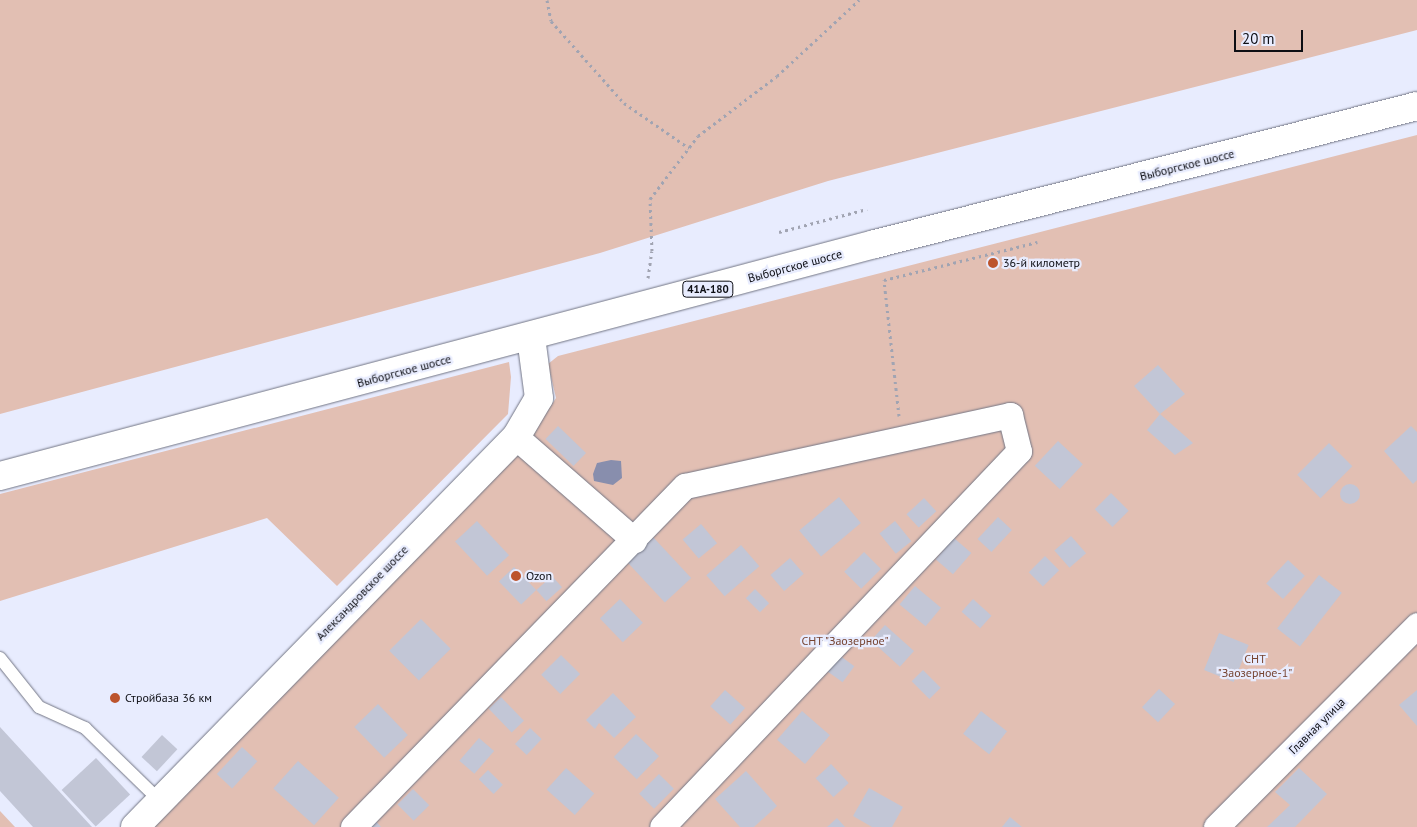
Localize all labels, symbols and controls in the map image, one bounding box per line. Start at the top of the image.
scale bar [1237,20,1306,52]
text: 20 m [1242,29,1275,48]
street label: Выборгское шоссе [1138,146,1236,184]
street label: Выборгское шоссе [746,247,844,285]
place label: 36-й километр [1003,256,1080,270]
marker: 36-й километр [987,257,999,269]
road number: 41А-180 [682,280,734,298]
street label: Выборгское шоссе [355,352,453,390]
street label: Александровское шоссе [313,543,411,643]
place label: Ozon [526,569,552,583]
marker: Ozon [510,570,522,582]
park label: СНТ "Заозерное" [801,634,889,648]
park label: СНТ "Заозерное-1" [1218,652,1292,680]
place label: Стройбаза 36 км [125,691,212,705]
marker: Стройбаза 36 км [109,692,121,704]
street label: Главная улица [1286,695,1348,757]

